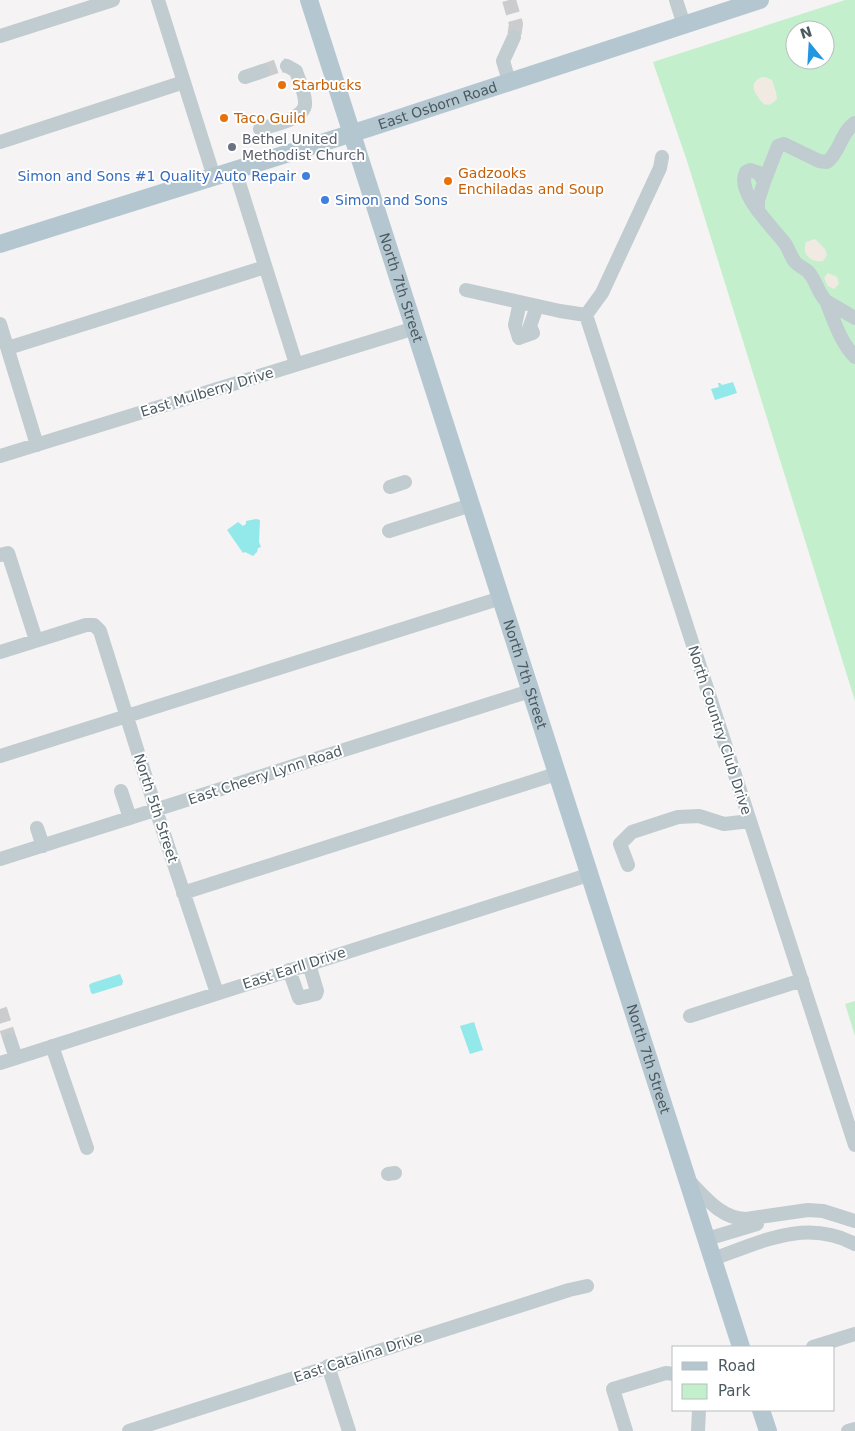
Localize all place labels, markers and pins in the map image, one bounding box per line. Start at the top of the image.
place label: Starbucks [292,77,362,93]
marker: Starbucks [276,79,288,91]
place label: Taco Guild [233,110,306,126]
marker: Taco Guild [218,112,230,124]
place label: Bethel United Methodist Church [242,131,365,163]
marker: Bethel United Methodist Church [226,141,238,153]
place label: Gadzooks Enchiladas and Soup [458,165,604,197]
place label: Simon and Sons #1 Quality Auto Repair [17,168,296,184]
marker: Simon and Sons #1 Quality Auto Repair [300,170,312,182]
marker: Gadzooks Enchiladas and Soup [442,175,454,187]
place label: Simon and Sons [335,192,448,208]
marker: Simon and Sons [319,194,331,206]

